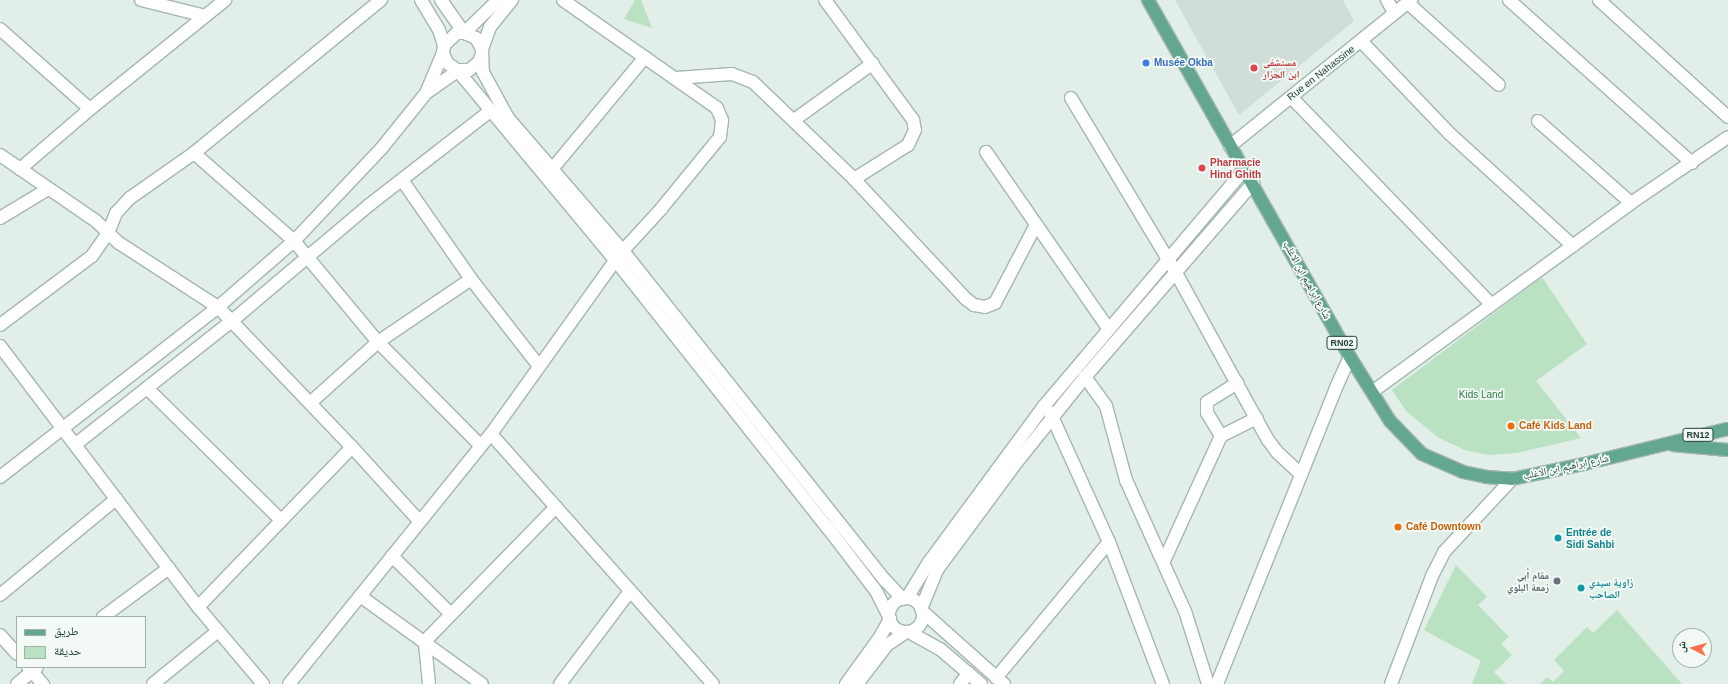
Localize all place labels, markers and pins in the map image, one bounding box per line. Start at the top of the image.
place label: مستشفى ابن الجزار [1263,56,1299,80]
place label: Musée Okba [1154,57,1213,69]
marker: Musée Okba [1141,58,1151,68]
marker: مستشفى ابن الجزار [1248,62,1260,74]
place label: Pharmacie Hind Ghith [1210,156,1261,180]
marker: Pharmacie Hind Ghith [1197,163,1207,173]
place label: Café Kids Land [1519,420,1592,432]
marker: Café Kids Land [1506,421,1516,431]
place label: Café Downtown [1406,521,1481,533]
marker: Café Downtown [1393,522,1403,532]
place label: Entrée de Sidi Sahbi [1566,526,1614,550]
marker: Entrée de Sidi Sahbi [1553,533,1563,543]
place label: مقام أبي زمعة البلوي [1507,569,1549,592]
marker: مقام أبي زمعة البلوي [1552,576,1562,586]
place label: زاوية سيدي الصاحب [1589,576,1633,600]
marker: زاوية سيدي الصاحب [1576,583,1586,593]

